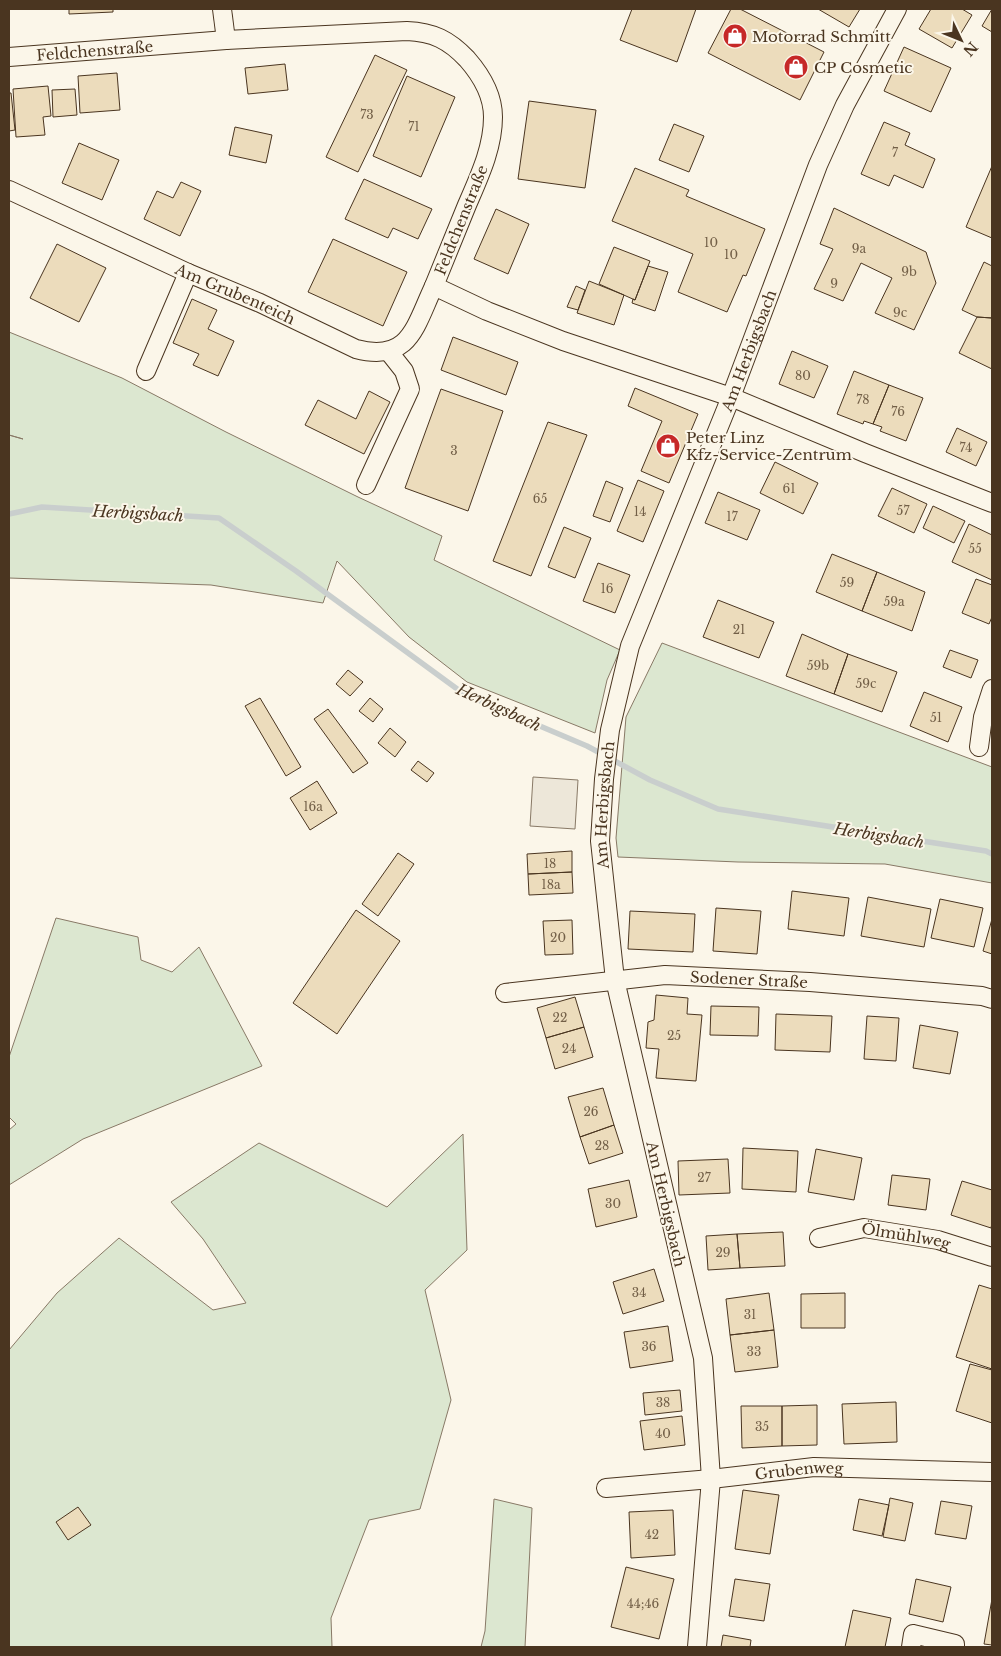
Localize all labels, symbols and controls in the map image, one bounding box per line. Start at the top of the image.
north arrow [936,15,986,65]
shop icon: Motorrad Schmitt [722,23,748,49]
place label: Motorrad Schmitt [752,27,891,46]
street label: Feldchenstraße [36,36,154,64]
text: N [959,38,982,60]
shop icon: CP Cosmetic [783,54,809,80]
place label: CP Cosmetic [814,58,912,77]
house number: 73 [360,107,374,122]
house number: 71 [408,119,420,134]
house number: 7 [892,145,899,160]
street label: Feldchenstraße [430,162,492,278]
house number: 10 [704,235,718,250]
house number: 9a [852,241,867,256]
house number: 10 [724,247,738,262]
street label: Am Grubenteich [172,259,298,328]
house number: 9b [901,264,917,279]
house number: 9 [830,276,838,291]
street label: Am Herbigsbach [716,287,780,415]
house number: 9c [893,305,908,320]
house number: 80 [795,368,811,383]
house number: 78 [856,392,870,407]
house number: 76 [891,404,905,419]
place label: Peter Linz Kfz-Service-Zentrum [686,428,852,464]
shop icon: Peter Linz Kfz-Service-Zentrum [655,433,681,459]
house number: 74 [960,440,972,455]
house number: 3 [450,443,458,458]
house number: 61 [782,481,796,496]
house number: 65 [533,491,547,506]
water label: Herbigsbach [91,501,184,525]
house number: 57 [897,503,910,518]
house number: 14 [634,504,646,519]
house number: 17 [726,509,739,524]
house number: 55 [968,541,982,556]
house number: 59 [840,575,854,590]
house number: 16 [600,581,614,596]
house number: 59a [883,594,905,609]
house number: 21 [733,622,745,637]
house number: 59b [807,658,829,673]
house number: 59c [856,676,877,691]
water label: Herbigsbach [452,678,545,735]
house number: 51 [930,710,942,725]
street label: Am Herbigsbach [590,740,618,871]
house number: 16a [303,799,323,814]
water label: Herbigsbach [831,818,926,852]
house number: 18 [544,856,556,871]
house number: 18a [541,877,561,892]
house number: 20 [550,930,566,945]
street label: Sodener Straße [690,967,808,991]
house number: 22 [553,1010,567,1025]
house number: 25 [667,1028,681,1043]
house number: 24 [562,1041,576,1056]
house number: 26 [583,1104,599,1119]
house number: 28 [595,1138,609,1153]
street label: Am Herbigsbach [642,1138,690,1269]
house number: 27 [697,1170,712,1185]
house number: 30 [605,1196,621,1211]
street label: Ölmühlweg [860,1218,954,1253]
house number: 29 [715,1245,731,1260]
house number: 34 [632,1285,646,1300]
house number: 31 [744,1307,756,1322]
house number: 36 [641,1339,657,1354]
house number: 33 [747,1344,761,1359]
house number: 38 [656,1395,670,1410]
house number: 35 [755,1419,769,1434]
house number: 40 [655,1426,671,1441]
street label: Grubenweg [754,1457,845,1483]
house number: 42 [645,1527,659,1542]
house number: 44;46 [627,1596,660,1611]

